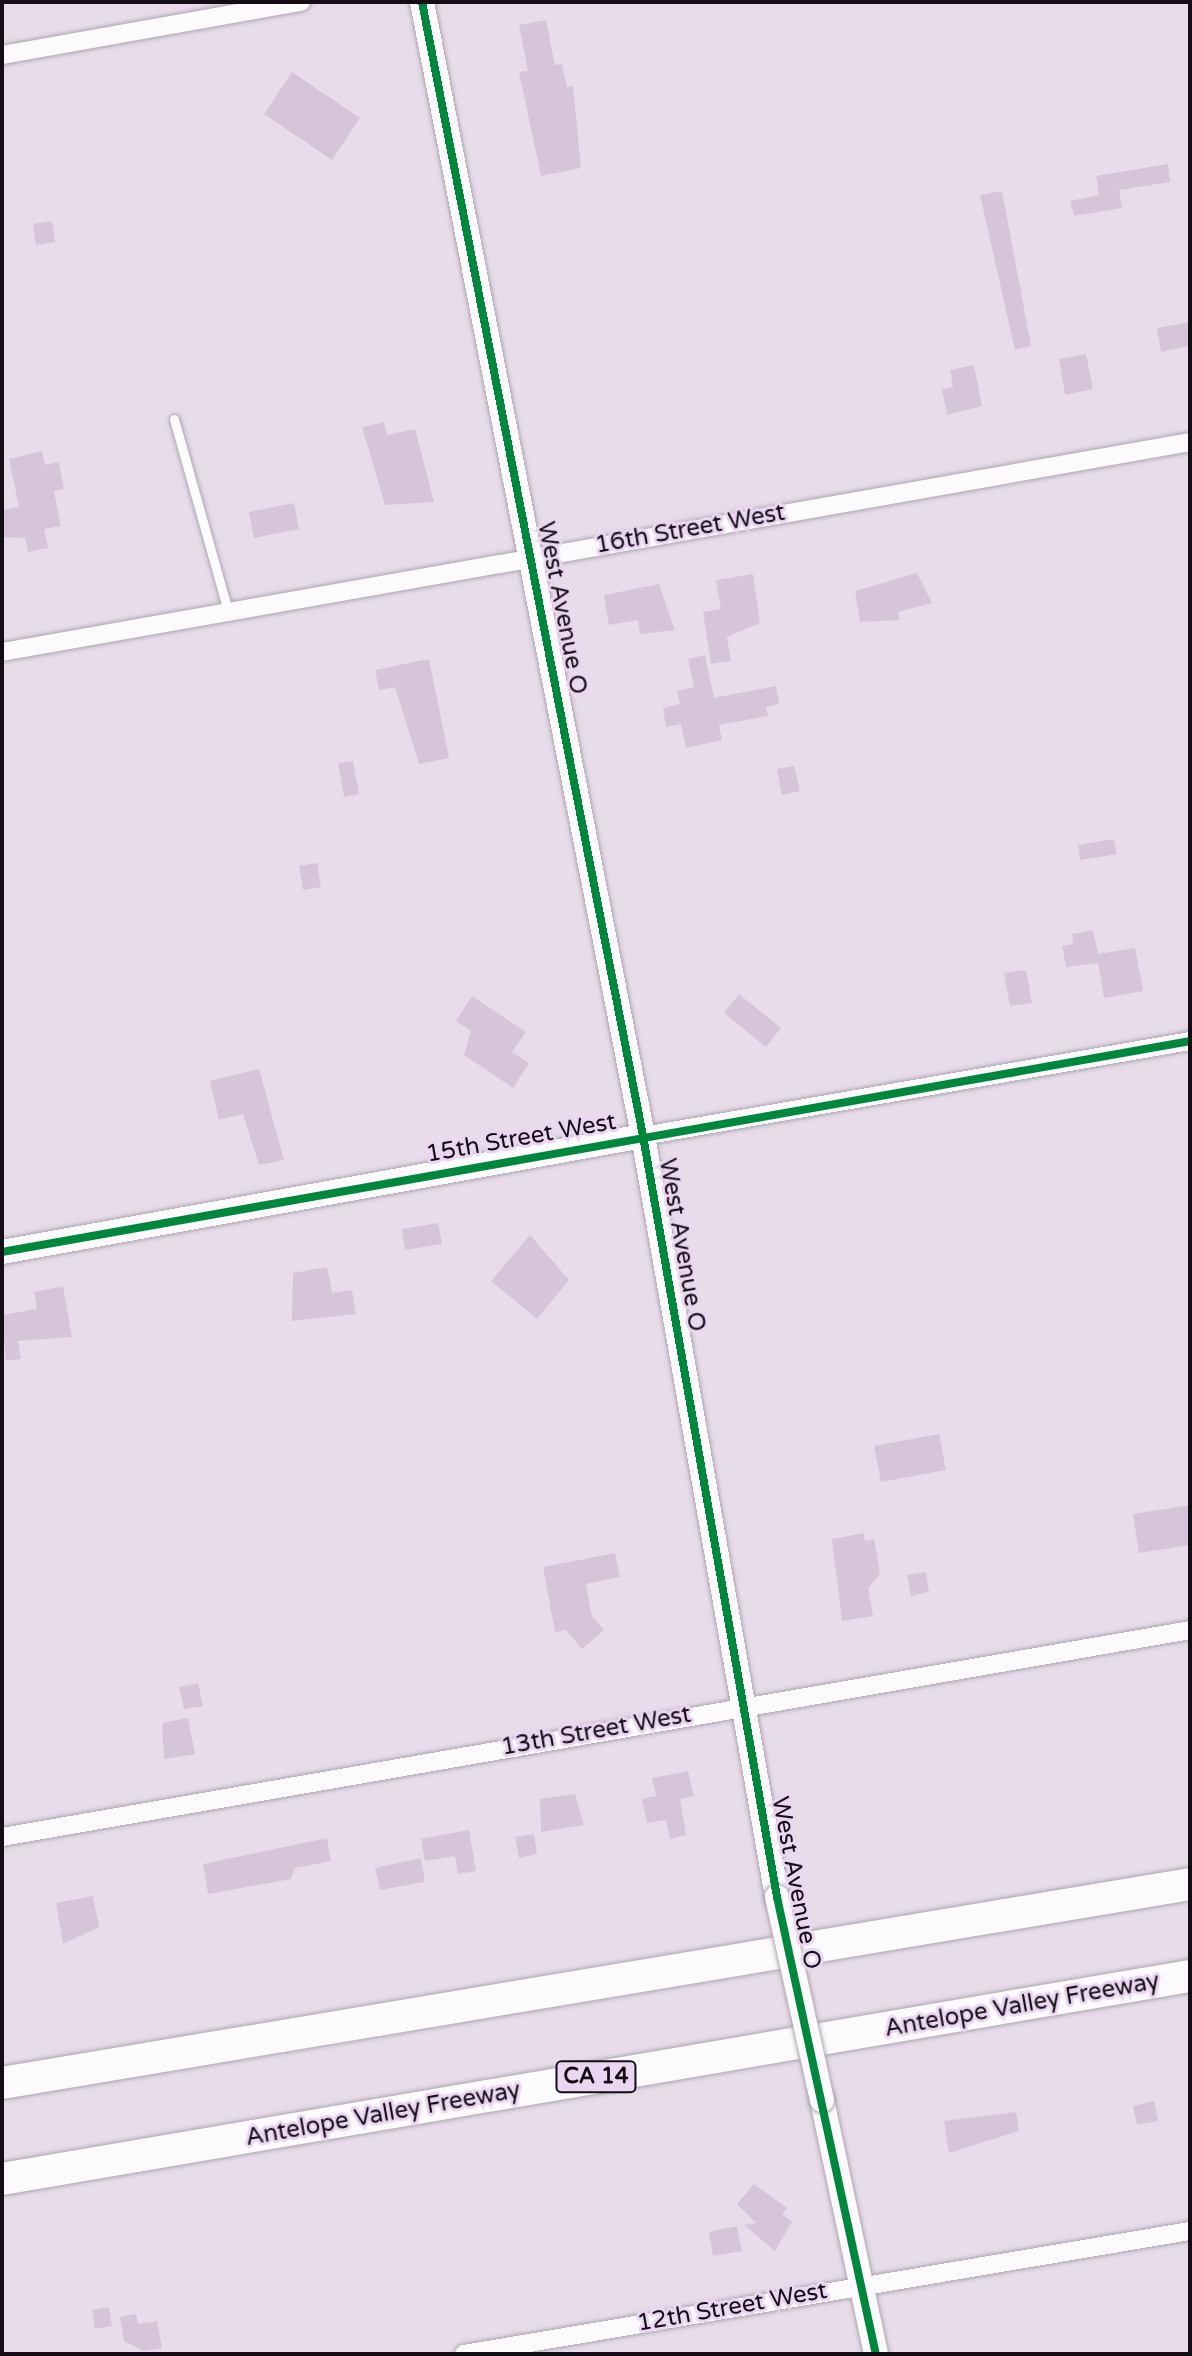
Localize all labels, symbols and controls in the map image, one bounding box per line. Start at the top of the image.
street label: 16th Street West [593,498,787,560]
street label: West Avenue O [531,519,593,697]
street label: 15th Street West [424,1107,618,1169]
street label: West Avenue O [653,1156,711,1334]
street label: 13th Street West [499,1700,693,1762]
street label: West Avenue O [765,1794,827,1972]
street label: Antelope Valley Freeway [882,1967,1162,2043]
road number: CA 14 [554,2059,638,2095]
street label: Antelope Valley Freeway [243,2076,523,2152]
street label: 12th Street West [635,2276,829,2338]

